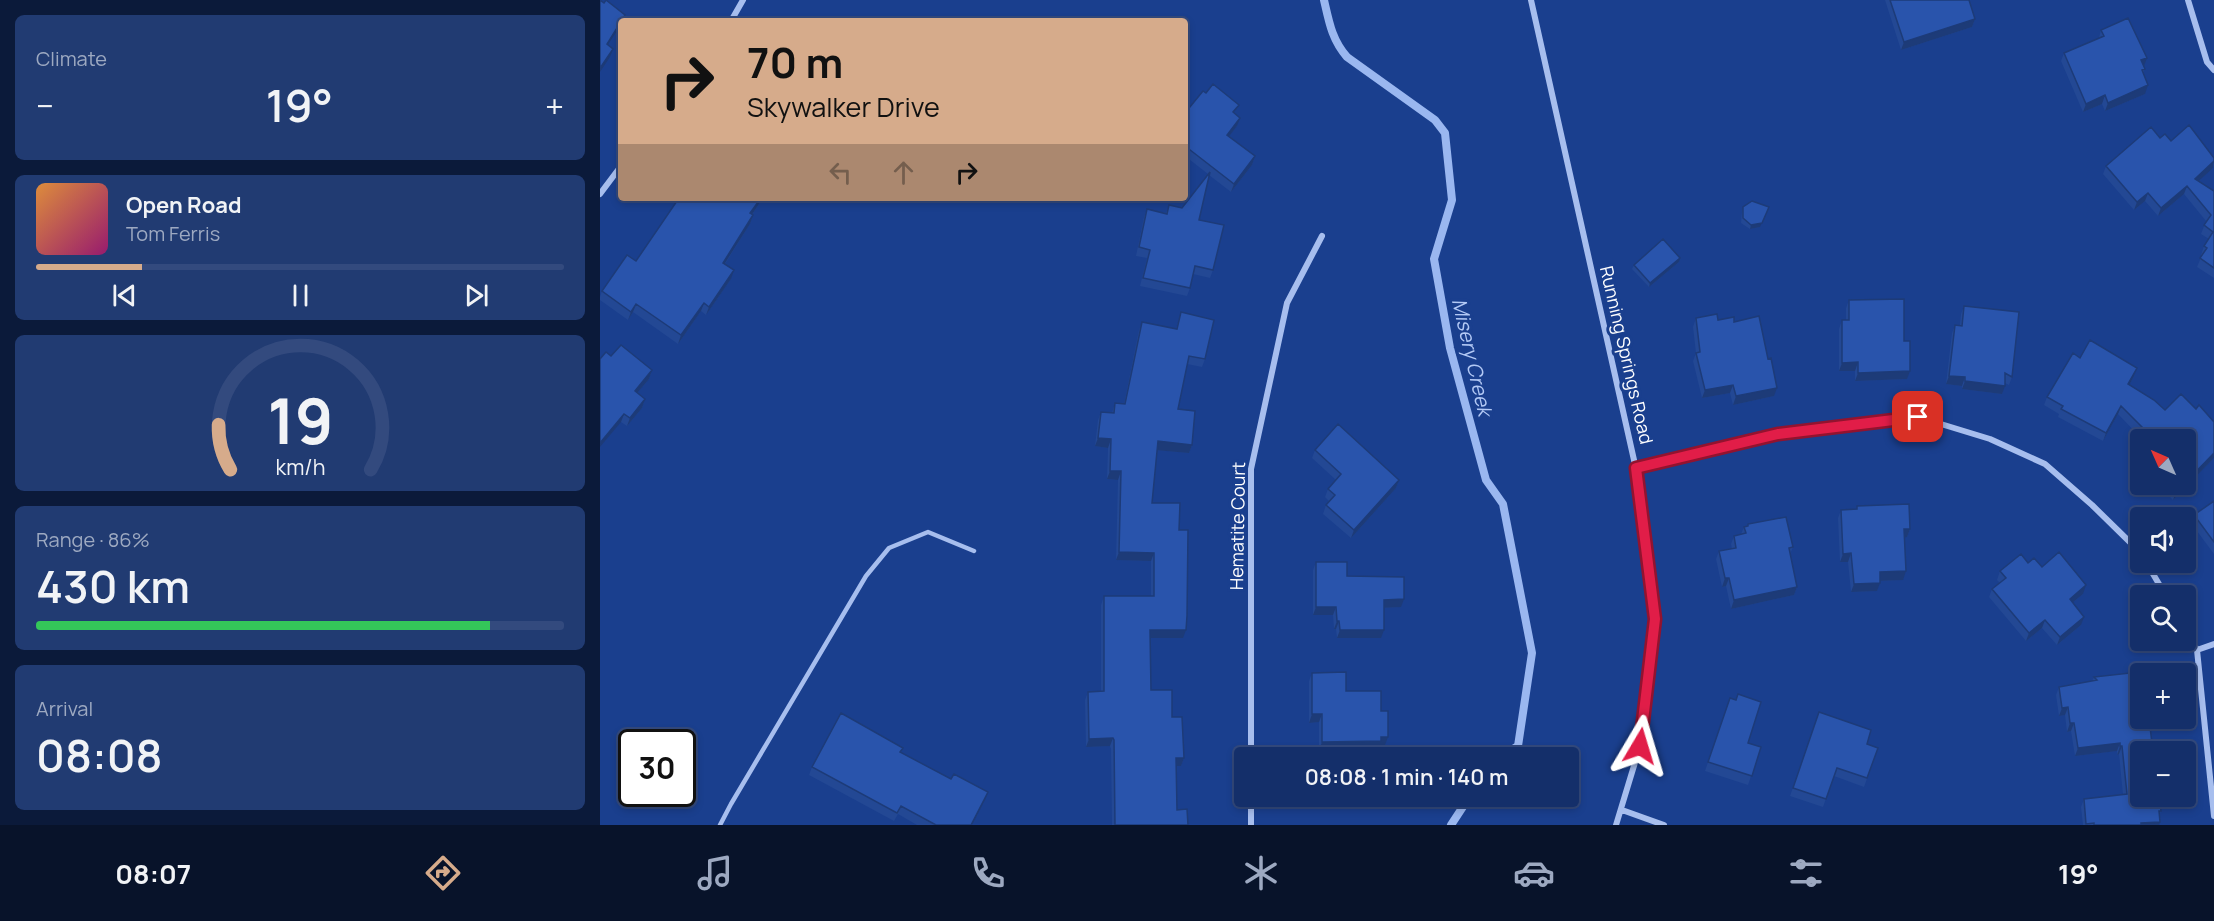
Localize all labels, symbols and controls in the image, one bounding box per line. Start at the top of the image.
text: 70 m [747,33,843,91]
icon: right [648,42,726,120]
text: Climate [36,45,107,72]
text: 19° [266,74,333,136]
text: − [36,83,54,128]
text: + [545,83,564,128]
text: Skywalker Drive [747,88,940,125]
icon: left [824,156,857,189]
icon: ahead [887,156,920,189]
icon: right [950,156,983,189]
text: Open Road [126,190,241,220]
text: Tom Ferris [126,220,220,247]
street label: Running Springs Road [1595,263,1659,446]
icon: previous [108,279,141,312]
icon: pause [284,279,317,312]
icon: next [460,279,493,312]
water label: Misery Creek [1446,295,1500,421]
text: 19 [267,377,333,463]
pin [1892,391,1943,442]
icon: arrive [1901,400,1934,433]
north arrow [2130,429,2196,495]
map controls [2130,429,2196,807]
text: km/h [275,452,325,481]
street label: Hematite Court [1224,462,1250,590]
button: sound [2130,507,2196,573]
text: Range · 86% [36,526,150,553]
text: 430 km [36,555,190,617]
button: search [2130,585,2196,651]
button: + [2130,663,2196,729]
text: Arrival [36,695,93,722]
position arrow [1608,714,1672,778]
text: 08:08 [36,724,163,786]
speed limit sign: 30 [618,729,696,807]
button: − [2130,741,2196,807]
text: 08:08 · 1 min · 140 m [1305,762,1508,792]
icon: directions [422,852,464,894]
icon: music [694,852,736,894]
icon: phone [967,852,1009,894]
icon: climate [1240,852,1282,894]
icon: car [1513,852,1555,894]
icon: filters [1785,852,1827,894]
text: 08:07 [115,855,191,892]
text: 19° [2058,855,2099,892]

